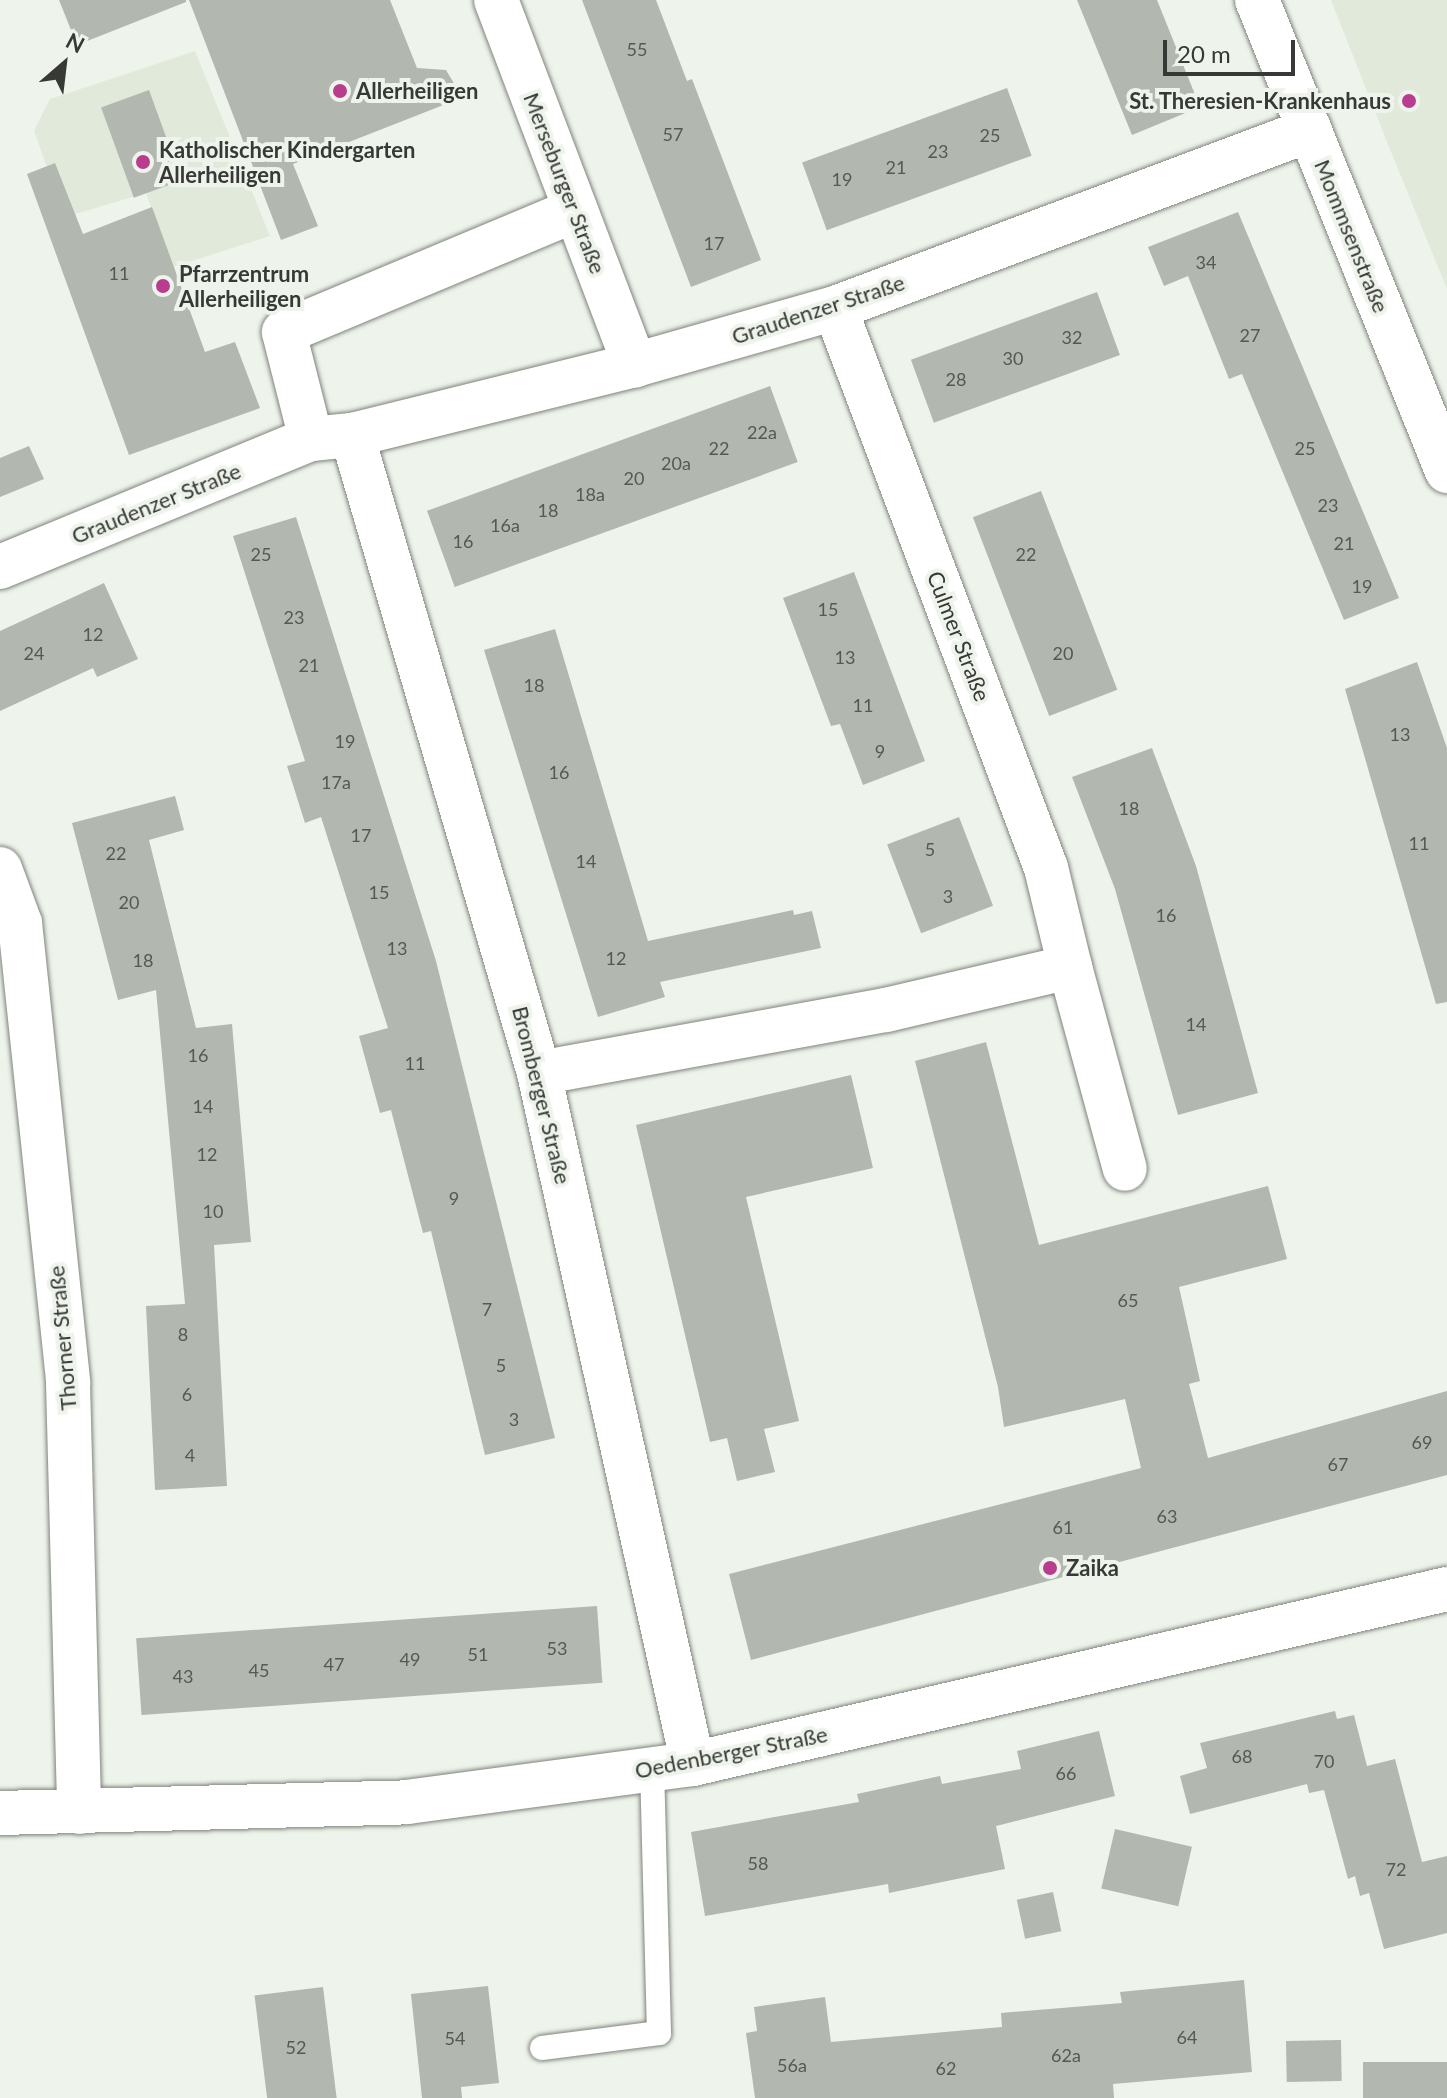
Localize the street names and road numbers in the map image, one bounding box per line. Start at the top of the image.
street label: Merseburger Straße [518,89,612,277]
street label: Mommsenstraße [1309,156,1395,316]
street label: Graudenzer Straße [728,269,908,349]
street label: Graudenzer Straße [67,457,245,549]
street label: Culmer Straße [922,567,996,705]
street label: Bromberger Straße [507,1003,577,1187]
street label: Thorner Straße [43,1264,81,1412]
street label: Oedenberger Straße [632,1720,830,1784]

